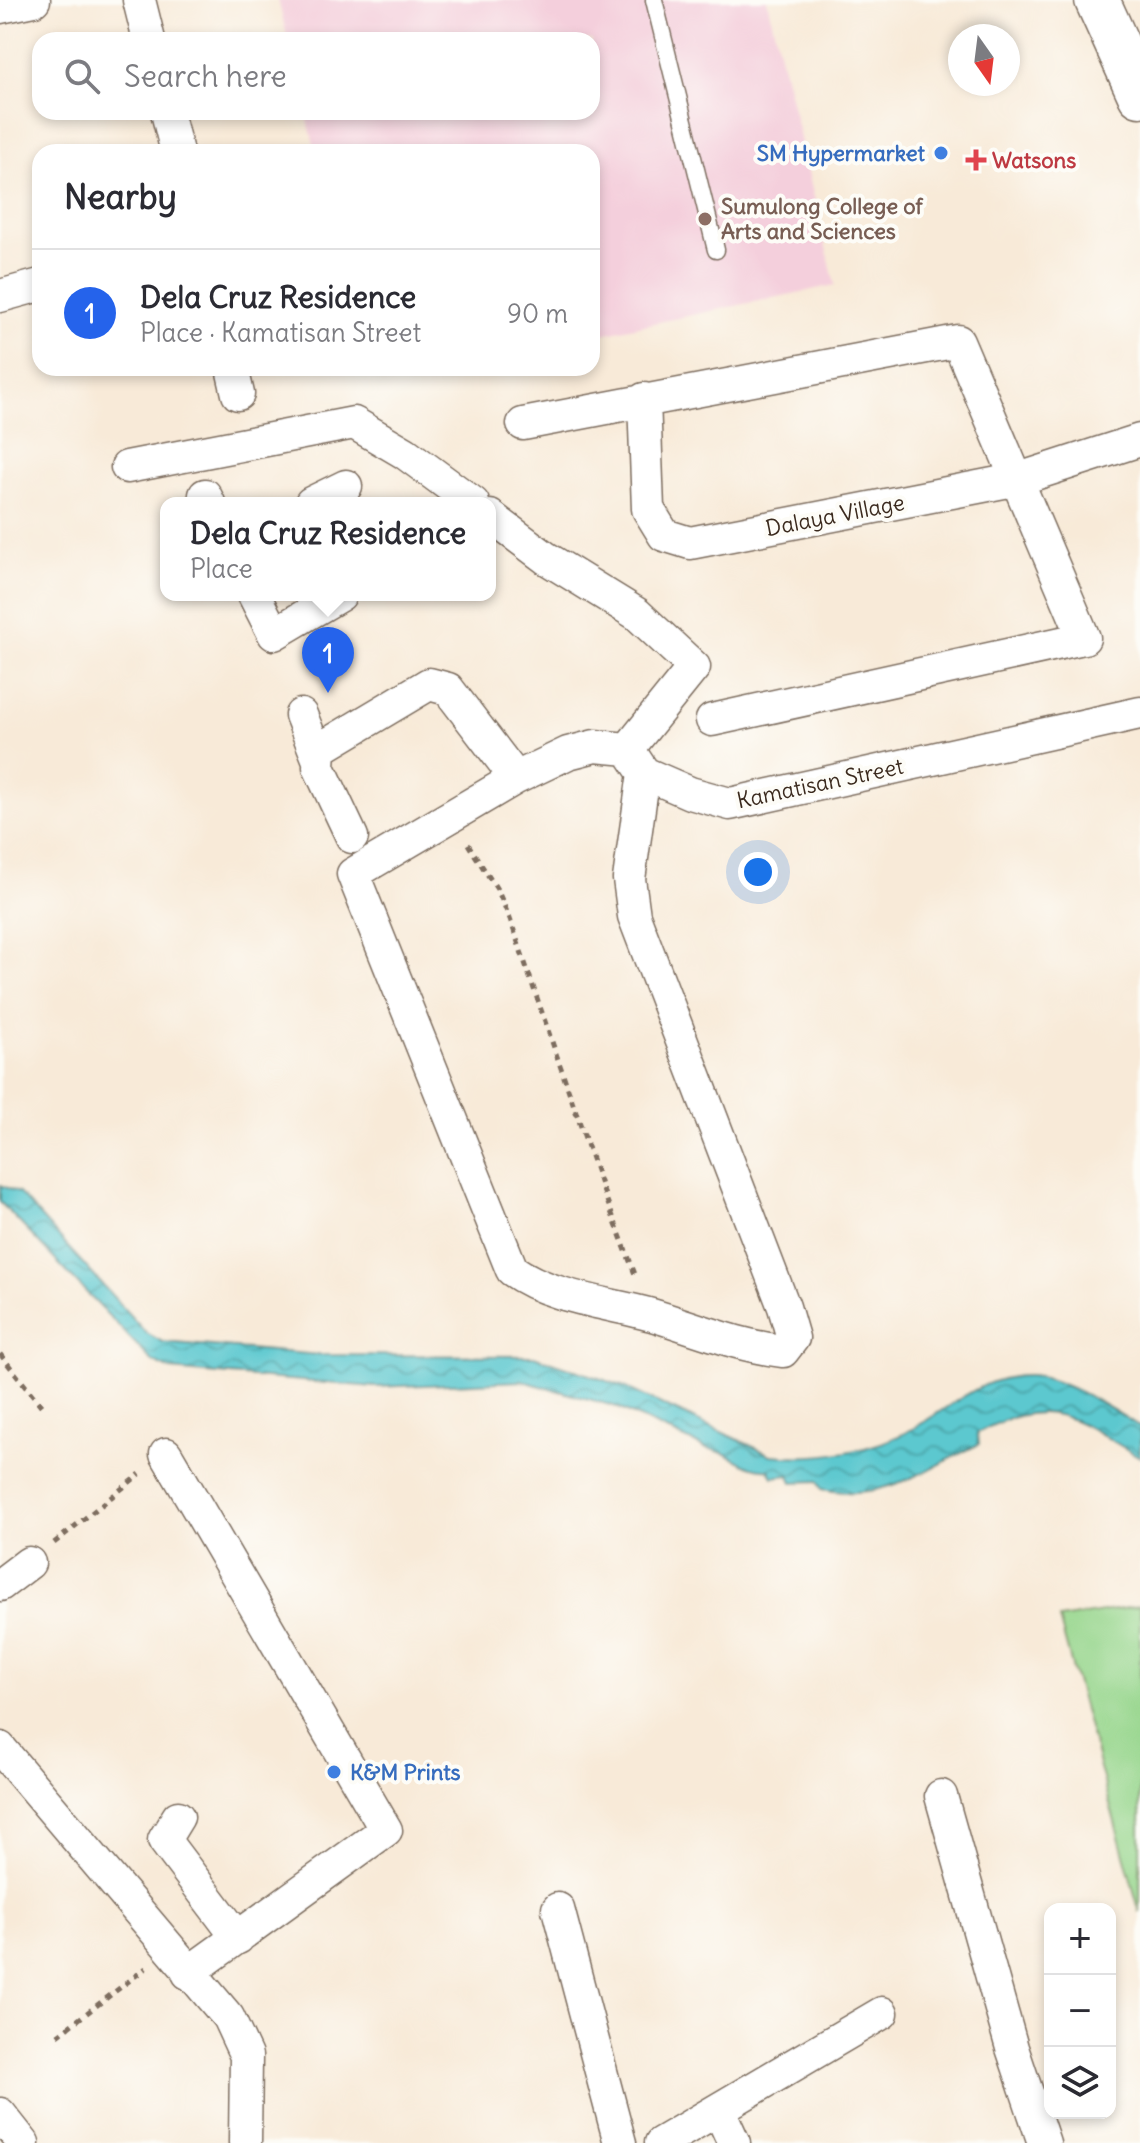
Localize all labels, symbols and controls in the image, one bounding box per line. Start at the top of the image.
north arrow [948,24,1020,96]
search box [32,32,600,120]
icon: search [60,54,104,98]
text: Search here [124,57,287,95]
place label: SM Hypermarket [757,139,926,167]
marker: SM Hypermarket [932,144,950,162]
place label: Watsons [992,146,1076,174]
marker: Watsons [967,151,985,169]
text: Nearby [64,175,177,218]
place label: Sumulong College of Arts and Sciences [721,192,924,245]
marker: Sumulong College of Arts and Sciences [696,210,714,228]
text: Dela Cruz Residence [140,278,416,316]
text: 1 [85,297,95,330]
text: 90 m [507,297,568,330]
text: Place · Kamatisan Street [140,316,421,349]
street label: Dalaya Village [763,488,907,542]
popup [160,497,496,601]
text: Dela Cruz Residence [190,514,466,552]
text: Place [190,552,253,585]
pin: 1 [302,627,354,693]
street label: Kamatisan Street [734,752,906,814]
your location [738,852,778,892]
place label: K&M Prints [350,1758,461,1786]
marker: K&M Prints [325,1763,343,1781]
map controls [1044,1903,1116,2119]
button: + [1044,1903,1116,1975]
button: − [1044,1975,1116,2047]
button: layers [1044,2047,1116,2119]

